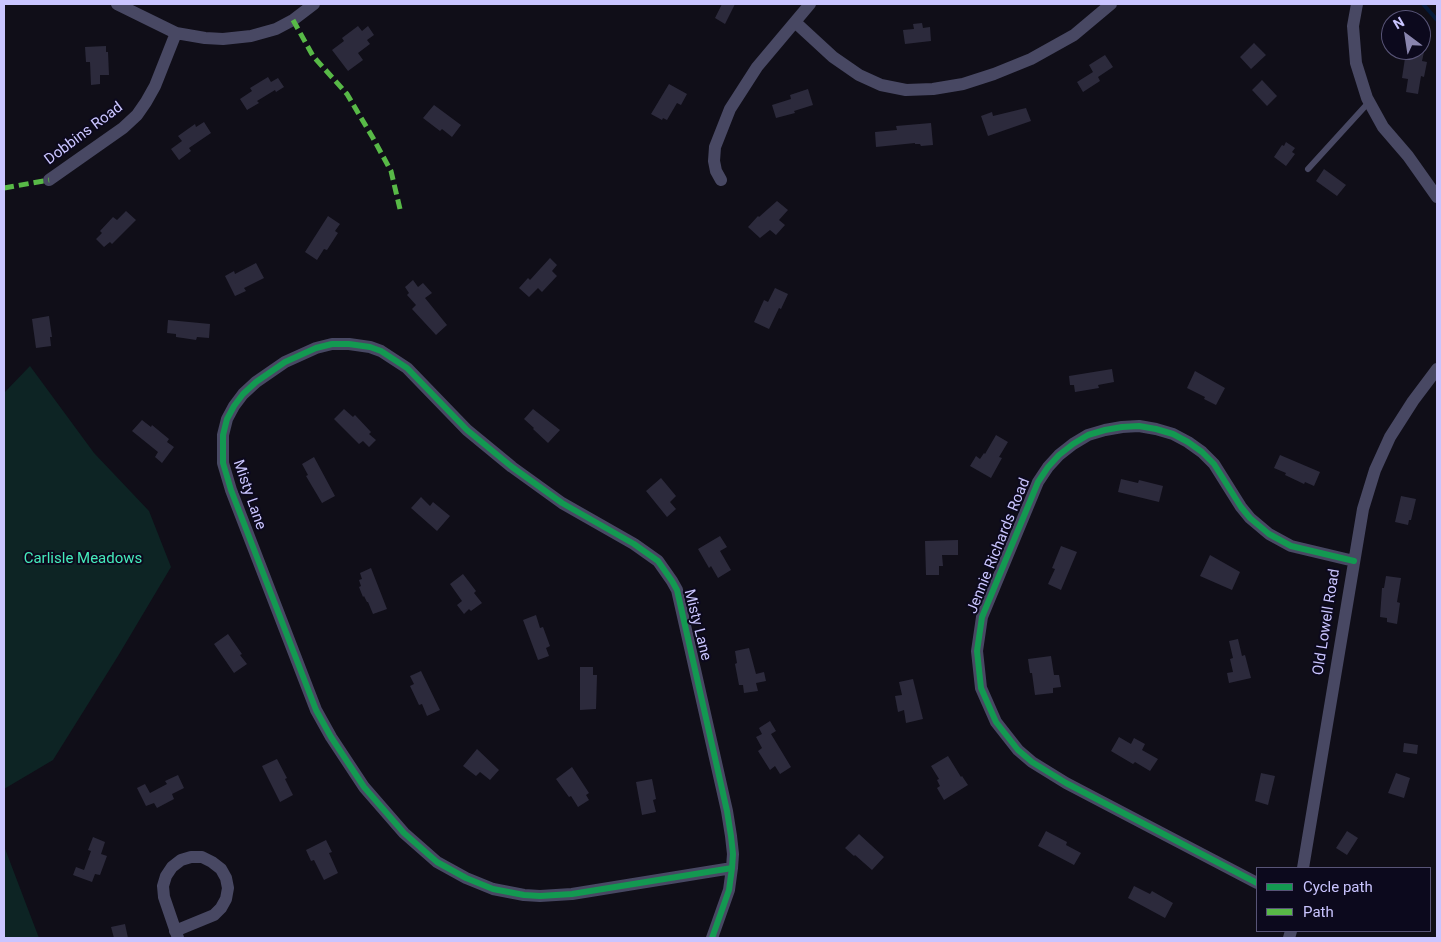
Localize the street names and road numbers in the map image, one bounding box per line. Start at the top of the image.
street label: Dobbins Road [41,99,127,169]
street label: Misty Lane [229,458,269,532]
street label: Jennie Richards Road [964,476,1034,616]
street label: Old Lowell Road [1310,568,1344,676]
street label: Misty Lane [679,588,715,662]

